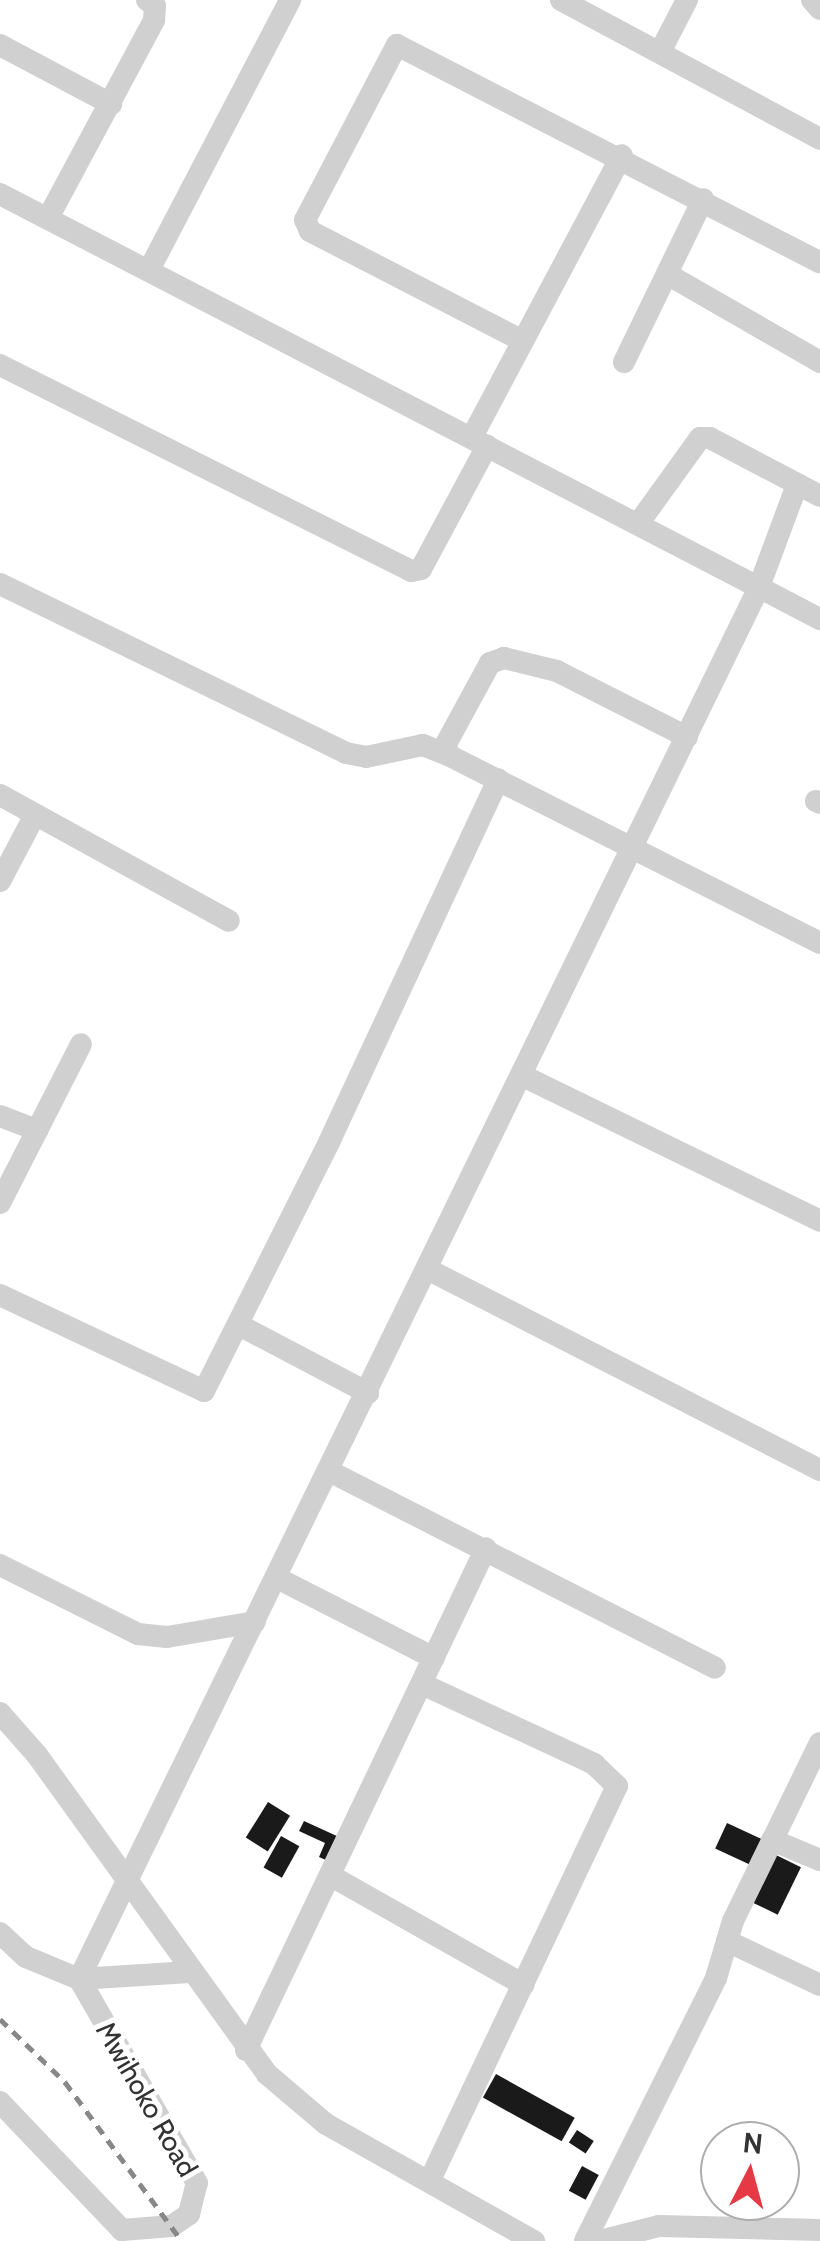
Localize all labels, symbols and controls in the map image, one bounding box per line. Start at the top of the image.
street label: Mwihoko Road [89,2016,205,2182]
north arrow [700,2121,800,2221]
text: N [741,2125,765,2161]

